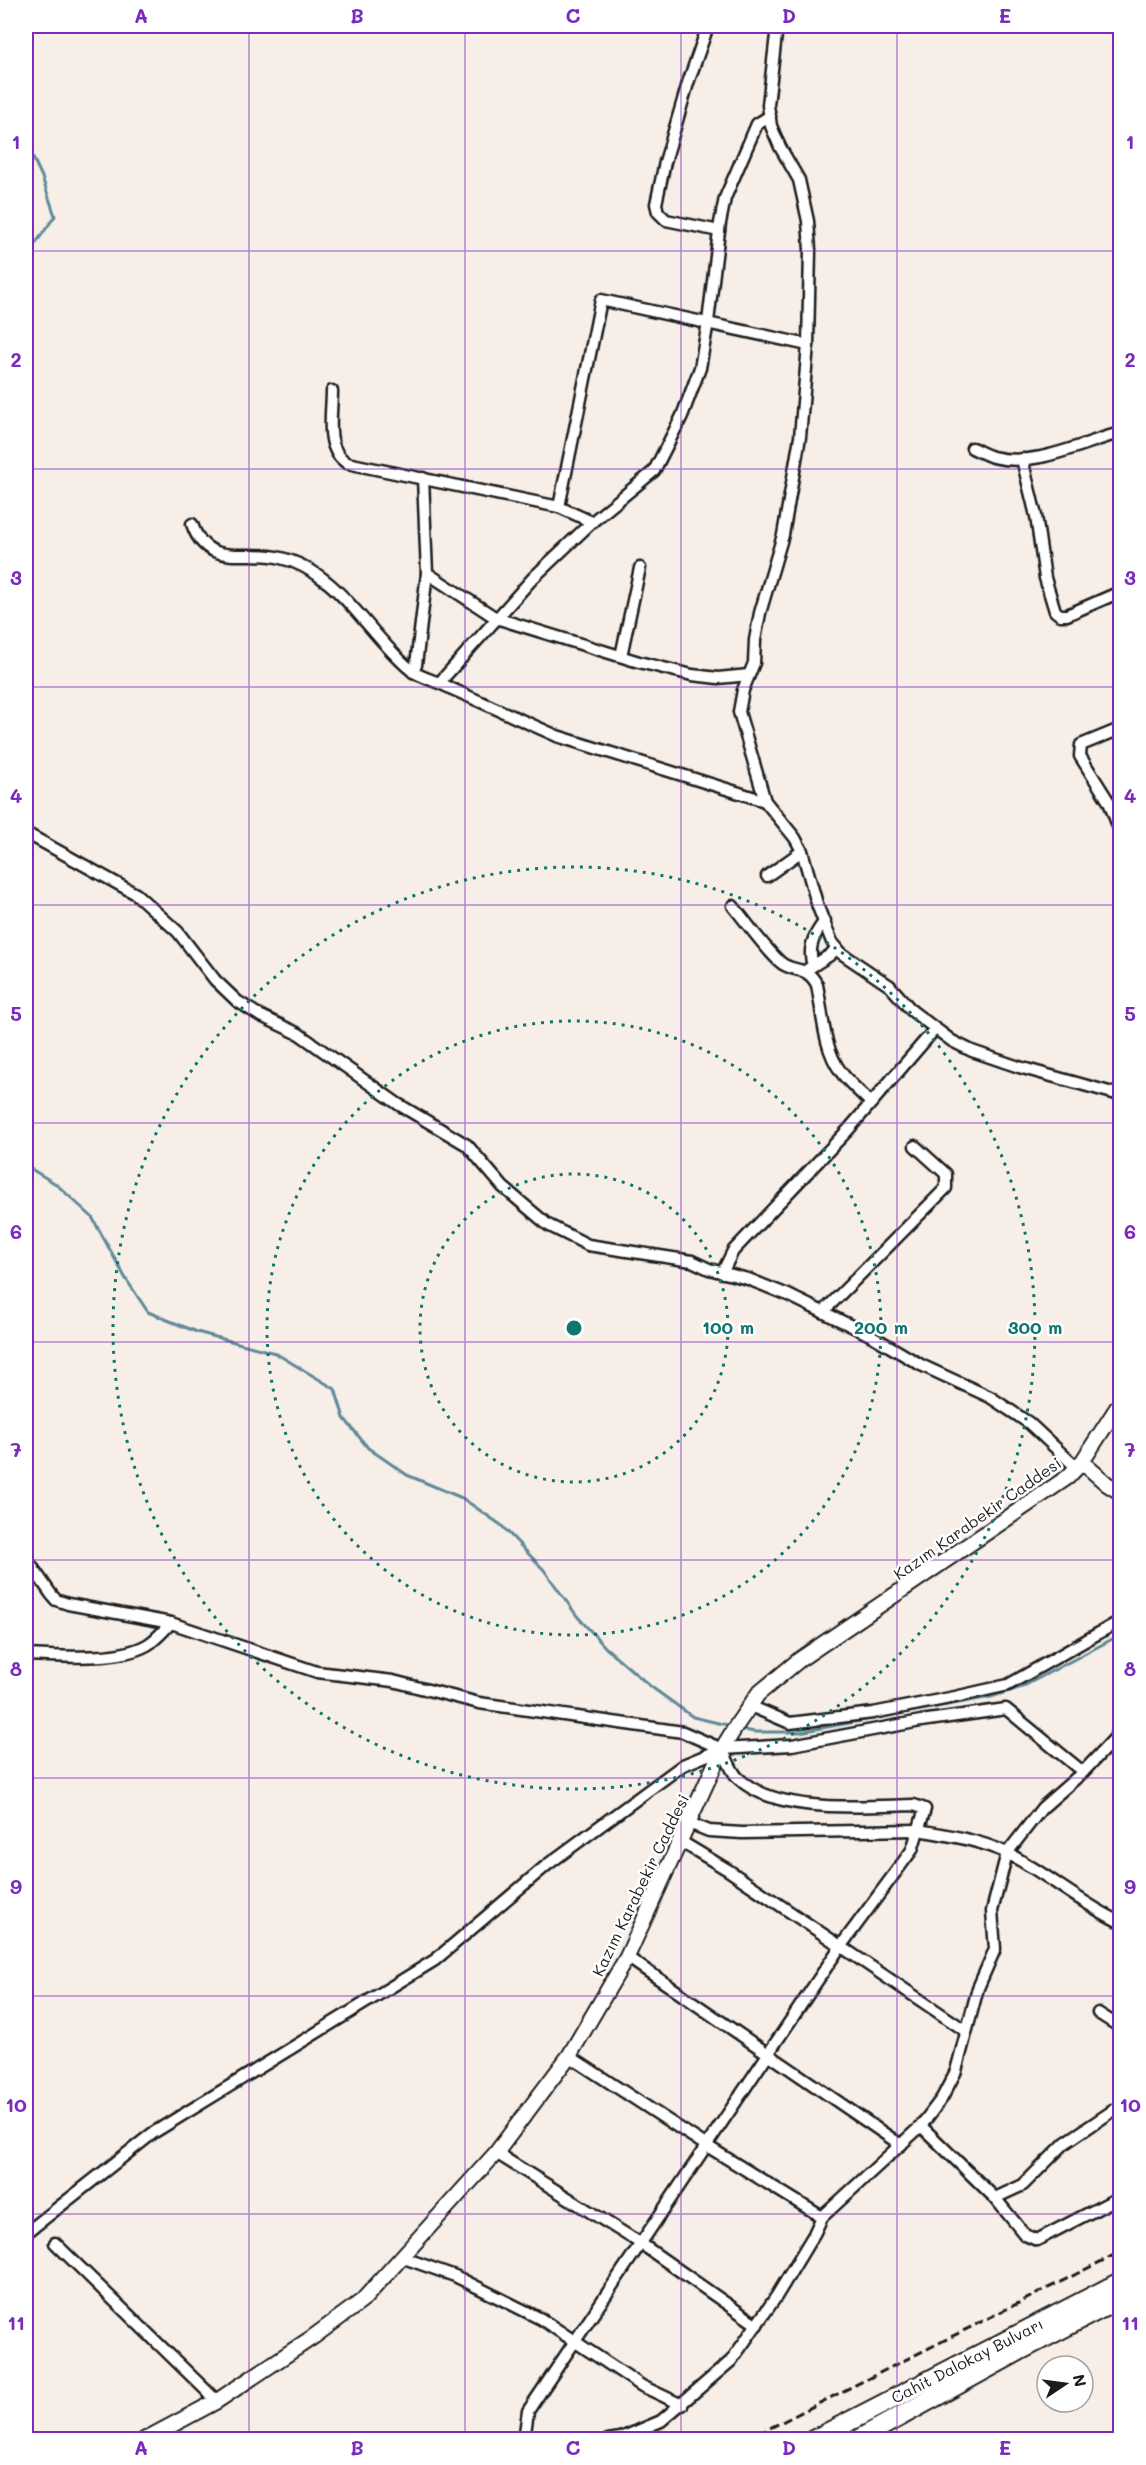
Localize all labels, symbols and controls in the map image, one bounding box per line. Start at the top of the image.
text: A [134,2,148,28]
text: B [350,2,364,28]
text: C [566,2,581,28]
text: D [782,2,796,28]
text: E [999,2,1011,28]
text: 1 [12,128,20,154]
text: 1 [1126,128,1134,154]
text: 2 [10,346,22,372]
text: 2 [1124,346,1136,372]
text: 3 [10,564,22,590]
text: 3 [1124,564,1136,590]
text: 4 [10,782,23,808]
text: 4 [1124,782,1137,808]
text: 5 [10,1000,22,1026]
text: 5 [1124,1000,1136,1026]
text: 6 [10,1218,22,1244]
text: 6 [1124,1218,1136,1244]
text: 100 m [702,1315,754,1339]
text: 200 m [854,1315,908,1339]
text: 300 m [1008,1315,1062,1339]
centre of rings [564,1318,584,1338]
text: 7 [10,1436,22,1462]
text: 7 [1124,1436,1136,1462]
street label: Kazım Karabekir Caddesi [889,1452,1065,1584]
text: 8 [10,1655,22,1681]
text: 8 [1124,1655,1136,1681]
street label: Kazım Karabekir Caddesi [587,1790,693,1980]
text: 9 [10,1873,22,1899]
text: 9 [1124,1873,1136,1899]
text: 10 [5,2091,27,2117]
text: 10 [1119,2091,1141,2117]
text: 11 [7,2309,25,2335]
text: 11 [1121,2309,1139,2335]
street label: Cahit Dalokay Bulvarı [887,2312,1047,2408]
north arrow [1035,2354,1095,2414]
text: N [1069,2372,1092,2389]
text: A [134,2434,148,2460]
text: B [350,2434,364,2460]
text: C [566,2434,581,2460]
text: D [782,2434,796,2460]
text: E [999,2434,1011,2460]

